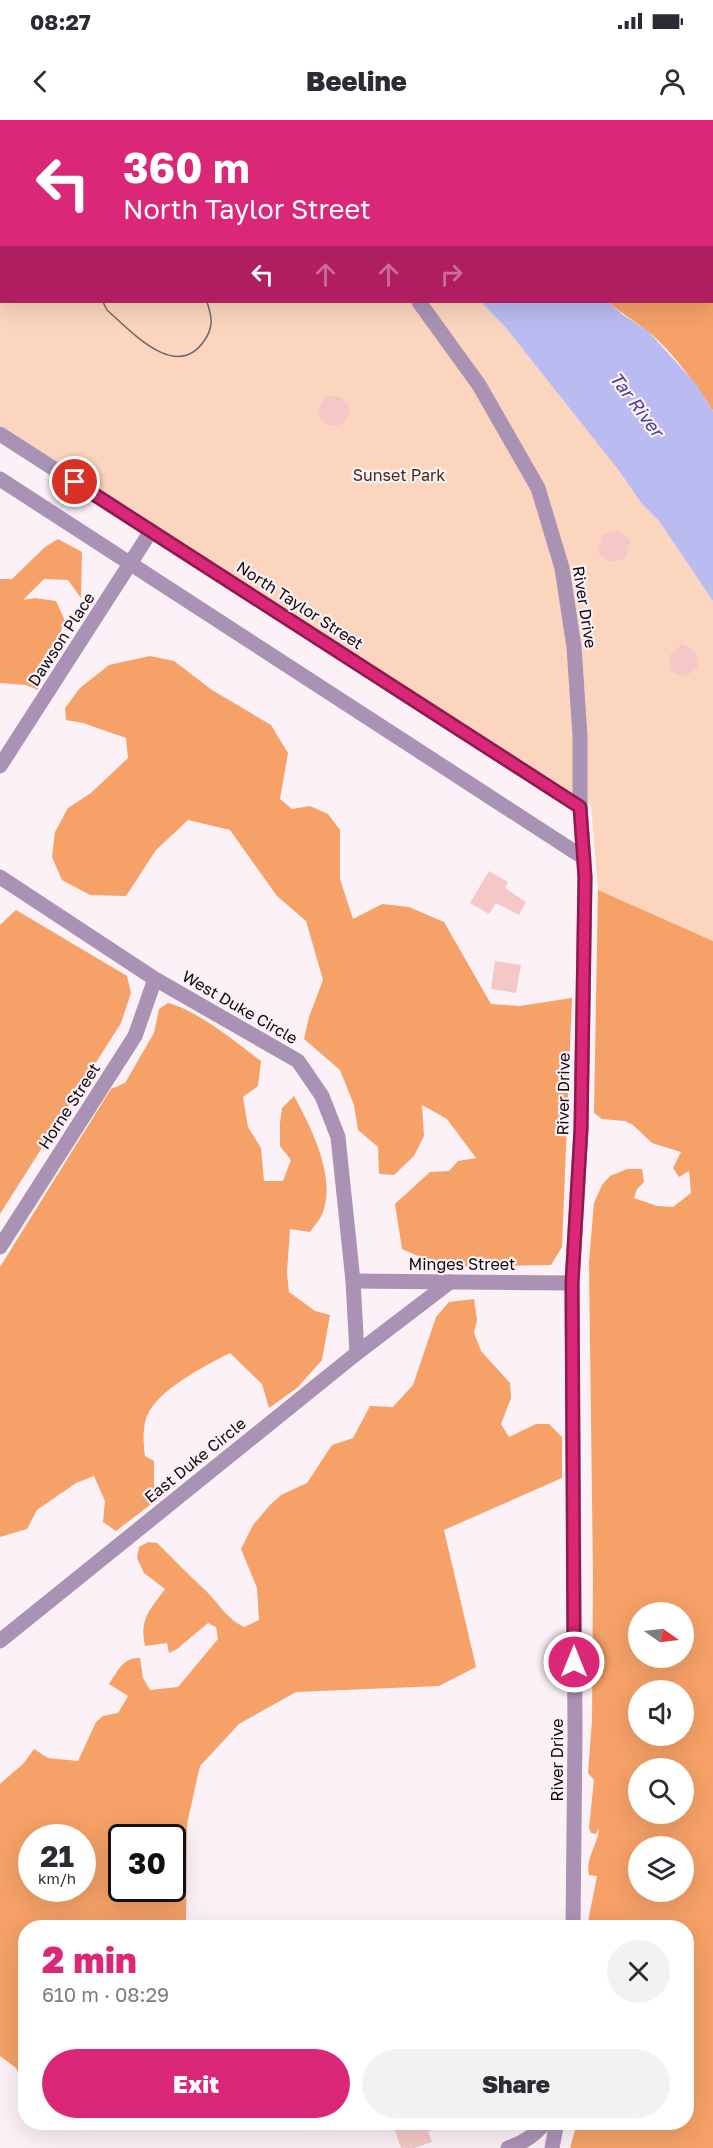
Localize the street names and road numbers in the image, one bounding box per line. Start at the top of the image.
street label: North Taylor Street [233,557,367,653]
street label: River Drive [569,564,601,650]
street label: Dawson Place [23,588,99,690]
street label: West Duke Circle [179,966,301,1048]
street label: River Drive [552,1052,574,1136]
street label: Horne Street [34,1059,104,1153]
street label: Minges Street [409,1254,515,1274]
street label: East Duke Circle [140,1413,250,1507]
street label: River Drive [547,1719,567,1801]

